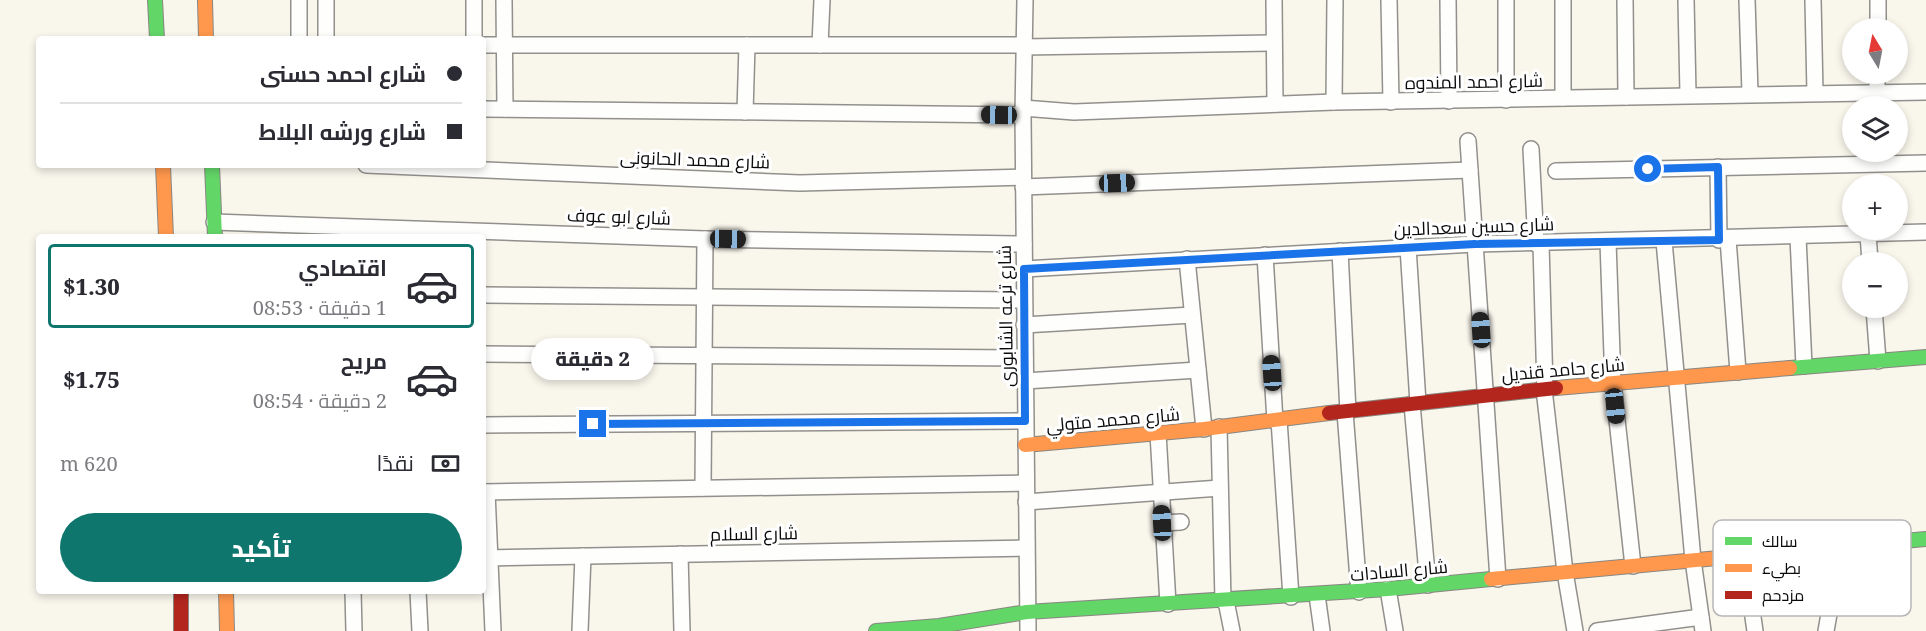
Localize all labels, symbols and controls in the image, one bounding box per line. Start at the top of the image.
north arrow [1842,18,1908,84]
map controls [1842,18,1908,318]
text: شارع احمد حسنى [260,58,426,88]
street label: شارع احمد المندوه [1405,68,1543,95]
button: layers [1842,96,1908,162]
car [981,106,1017,124]
text: شارع ورشه البلاط [259,116,426,146]
street label: شارع محمد الحانونى [619,144,771,175]
route start [1634,155,1661,182]
car [1099,173,1135,193]
button: + [1842,174,1908,240]
street label: شارع ابو عوف [567,202,671,231]
street label: شارع حسين سعدالدين [1393,211,1555,242]
car [710,230,746,248]
street label: شارع ترعه الشابورى [992,245,1019,387]
text: اقتصادي [298,252,387,282]
button: − [1842,252,1908,318]
icon: car [405,259,459,313]
text: $1.30 [63,271,120,301]
text: 1 دقيقة · 08:53 [253,294,387,321]
car [1471,311,1491,349]
callout: 2 دقيقة [532,337,654,379]
text: مريح [341,345,387,375]
text: 2 دقيقة [555,345,630,372]
icon: car [405,352,459,406]
street label: شارع حامد قنديل [1500,352,1626,387]
car [1262,354,1282,392]
text: $1.75 [63,364,120,394]
text: 2 دقيقة · 08:54 [253,387,387,414]
car [1604,387,1626,425]
street label: شارع محمد متولي [1045,401,1181,440]
route end [579,410,606,437]
text: نقدًا [376,447,414,477]
icon: cash [429,447,462,480]
text: 620 m [60,450,118,477]
car [1152,505,1172,541]
button: تأكيد [60,513,462,582]
street label: شارع السلام [710,520,798,547]
legend [1713,520,1911,616]
text: سالك [1762,530,1797,552]
street label: شارع السادات [1349,554,1449,587]
text: بطيء [1762,557,1801,582]
text: مزدحم [1762,584,1804,607]

